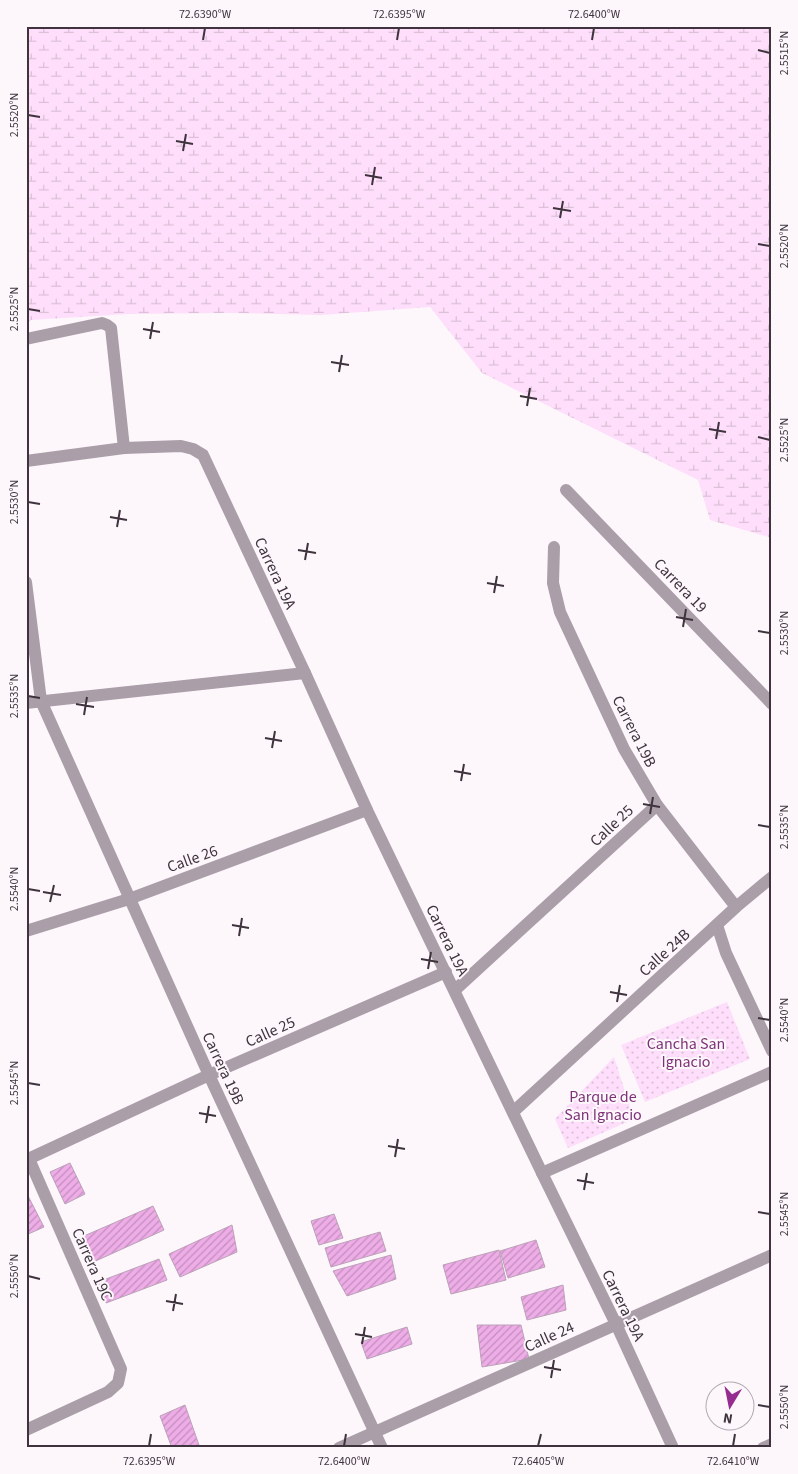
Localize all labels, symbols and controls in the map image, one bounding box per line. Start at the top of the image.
text: 72.6390°W [179,6,232,23]
text: 72.6395°W [373,6,426,23]
text: 72.6400°W [568,6,621,23]
text: 2.5515°N [776,31,793,75]
text: 2.5520°N [6,93,23,137]
text: 2.5520°N [776,224,793,268]
text: 2.5525°N [6,287,23,331]
text: 2.5525°N [776,418,793,462]
text: 2.5530°N [6,480,23,524]
street label: Carrera 19A [249,534,301,613]
street label: Carrera 19 [649,553,712,618]
text: 2.5530°N [776,611,793,655]
text: 2.5535°N [6,674,23,718]
street label: Carrera 19B [607,692,662,771]
street label: Calle 25 [585,800,638,852]
text: 2.5535°N [776,805,793,849]
street label: Calle 26 [164,840,221,878]
text: 2.5540°N [6,867,23,911]
street label: Carrera 19A [420,901,474,980]
street label: Calle 24B [634,924,695,982]
text: 2.5540°N [776,998,793,1042]
street label: Calle 25 [242,1011,299,1053]
street label: Carrera 19B [197,1028,250,1108]
park label: Cancha San Ignacio [647,1033,725,1073]
text: 2.5545°N [6,1061,23,1105]
park label: Parque de San Ignacio [564,1086,642,1126]
text: 2.5545°N [776,1192,793,1236]
street label: Carrera 19C [66,1225,118,1304]
text: 2.5550°N [6,1254,23,1298]
street label: Carrera 19A [596,1266,650,1345]
street label: Calle 24 [521,1316,578,1358]
north arrow [706,1382,756,1432]
text: 2.5550°N [776,1385,793,1429]
text: N [722,1407,734,1428]
text: 72.6395°W [123,1453,176,1470]
text: 72.6400°W [318,1453,371,1470]
text: 72.6405°W [512,1453,565,1470]
text: 72.6410°W [707,1453,760,1470]

